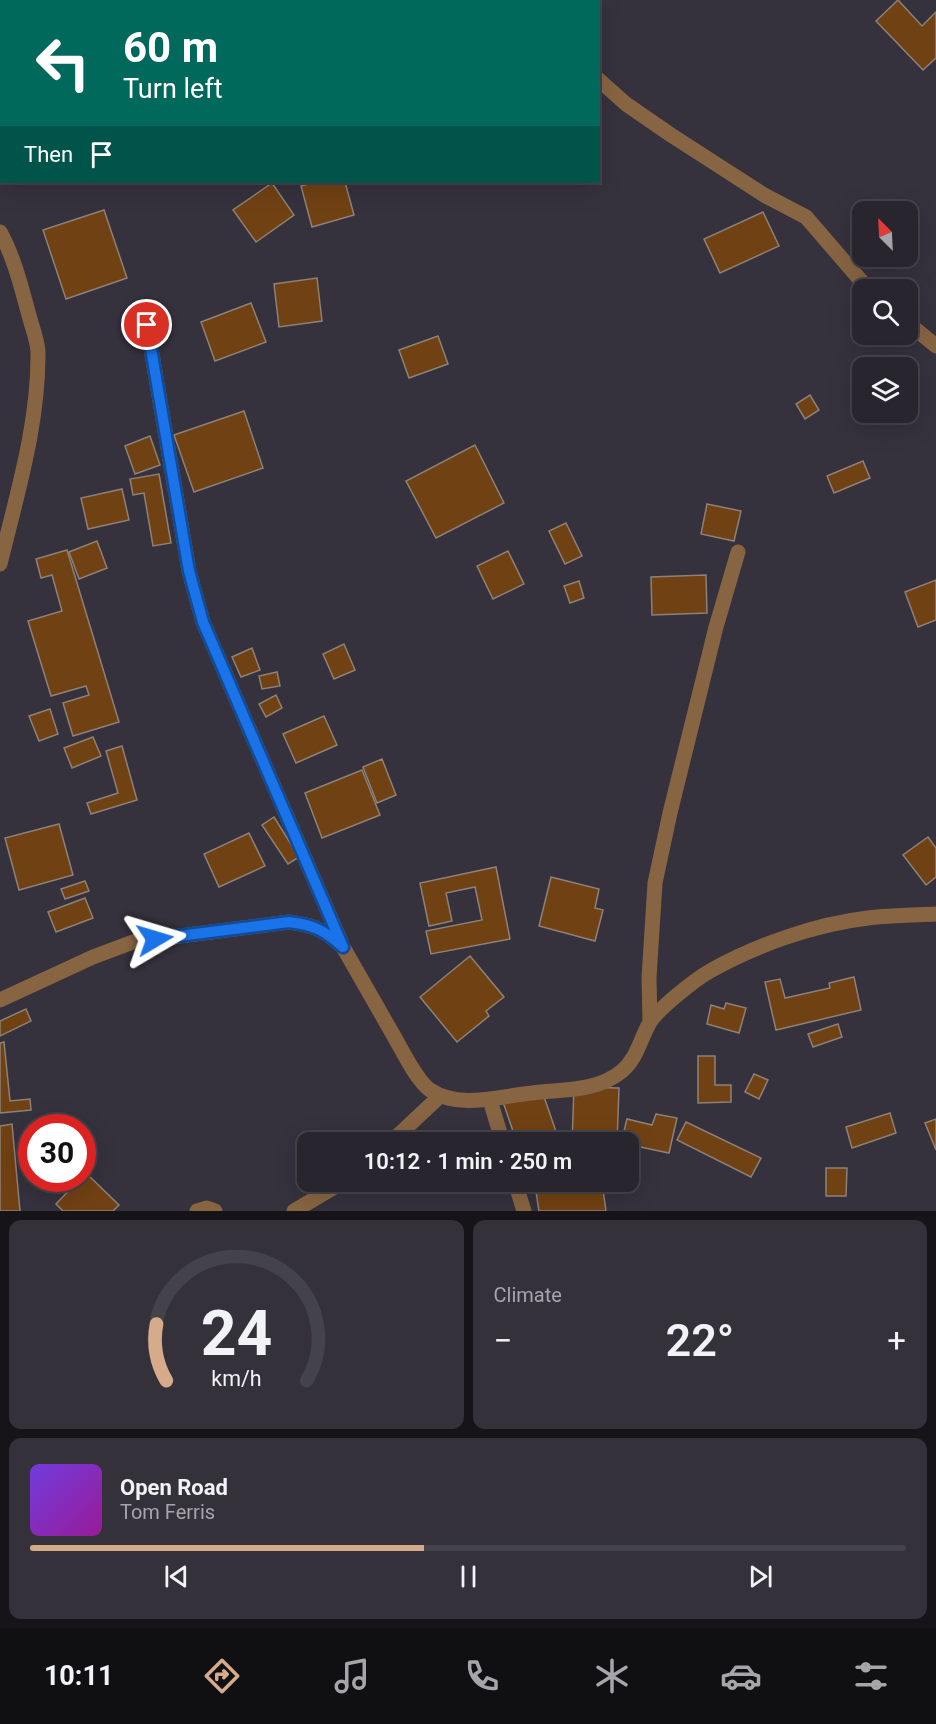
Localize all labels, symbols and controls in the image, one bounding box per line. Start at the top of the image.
text: 60 m [123,23,218,72]
icon: left [24,24,102,102]
text: Turn left [123,73,223,105]
icon: arrive [85,138,118,171]
text: Then [24,142,73,167]
north arrow [852,201,918,267]
map controls [852,201,918,423]
button: search [852,279,918,345]
pin [121,299,172,350]
icon: arrive [130,308,163,341]
button: layers [852,357,918,423]
position arrow [123,907,187,971]
speed limit sign: 30 [18,1114,96,1192]
text: 10:12 · 1 min · 250 m [364,1149,572,1174]
text: Climate [494,1283,562,1307]
text: 24 [200,1297,272,1370]
text: 22° [665,1314,734,1367]
text: − [494,1321,512,1360]
text: + [887,1321,906,1360]
text: km/h [211,1367,261,1392]
text: Open Road [120,1475,228,1500]
text: Tom Ferris [120,1500,215,1524]
icon: previous [160,1560,193,1593]
icon: pause [452,1560,485,1593]
icon: next [744,1560,777,1593]
icon: directions [201,1655,243,1697]
icon: music [331,1655,373,1697]
icon: phone [461,1655,503,1697]
icon: climate [591,1655,633,1697]
icon: car [720,1655,762,1697]
icon: filters [850,1655,892,1697]
text: 10:11 [44,1660,113,1692]

